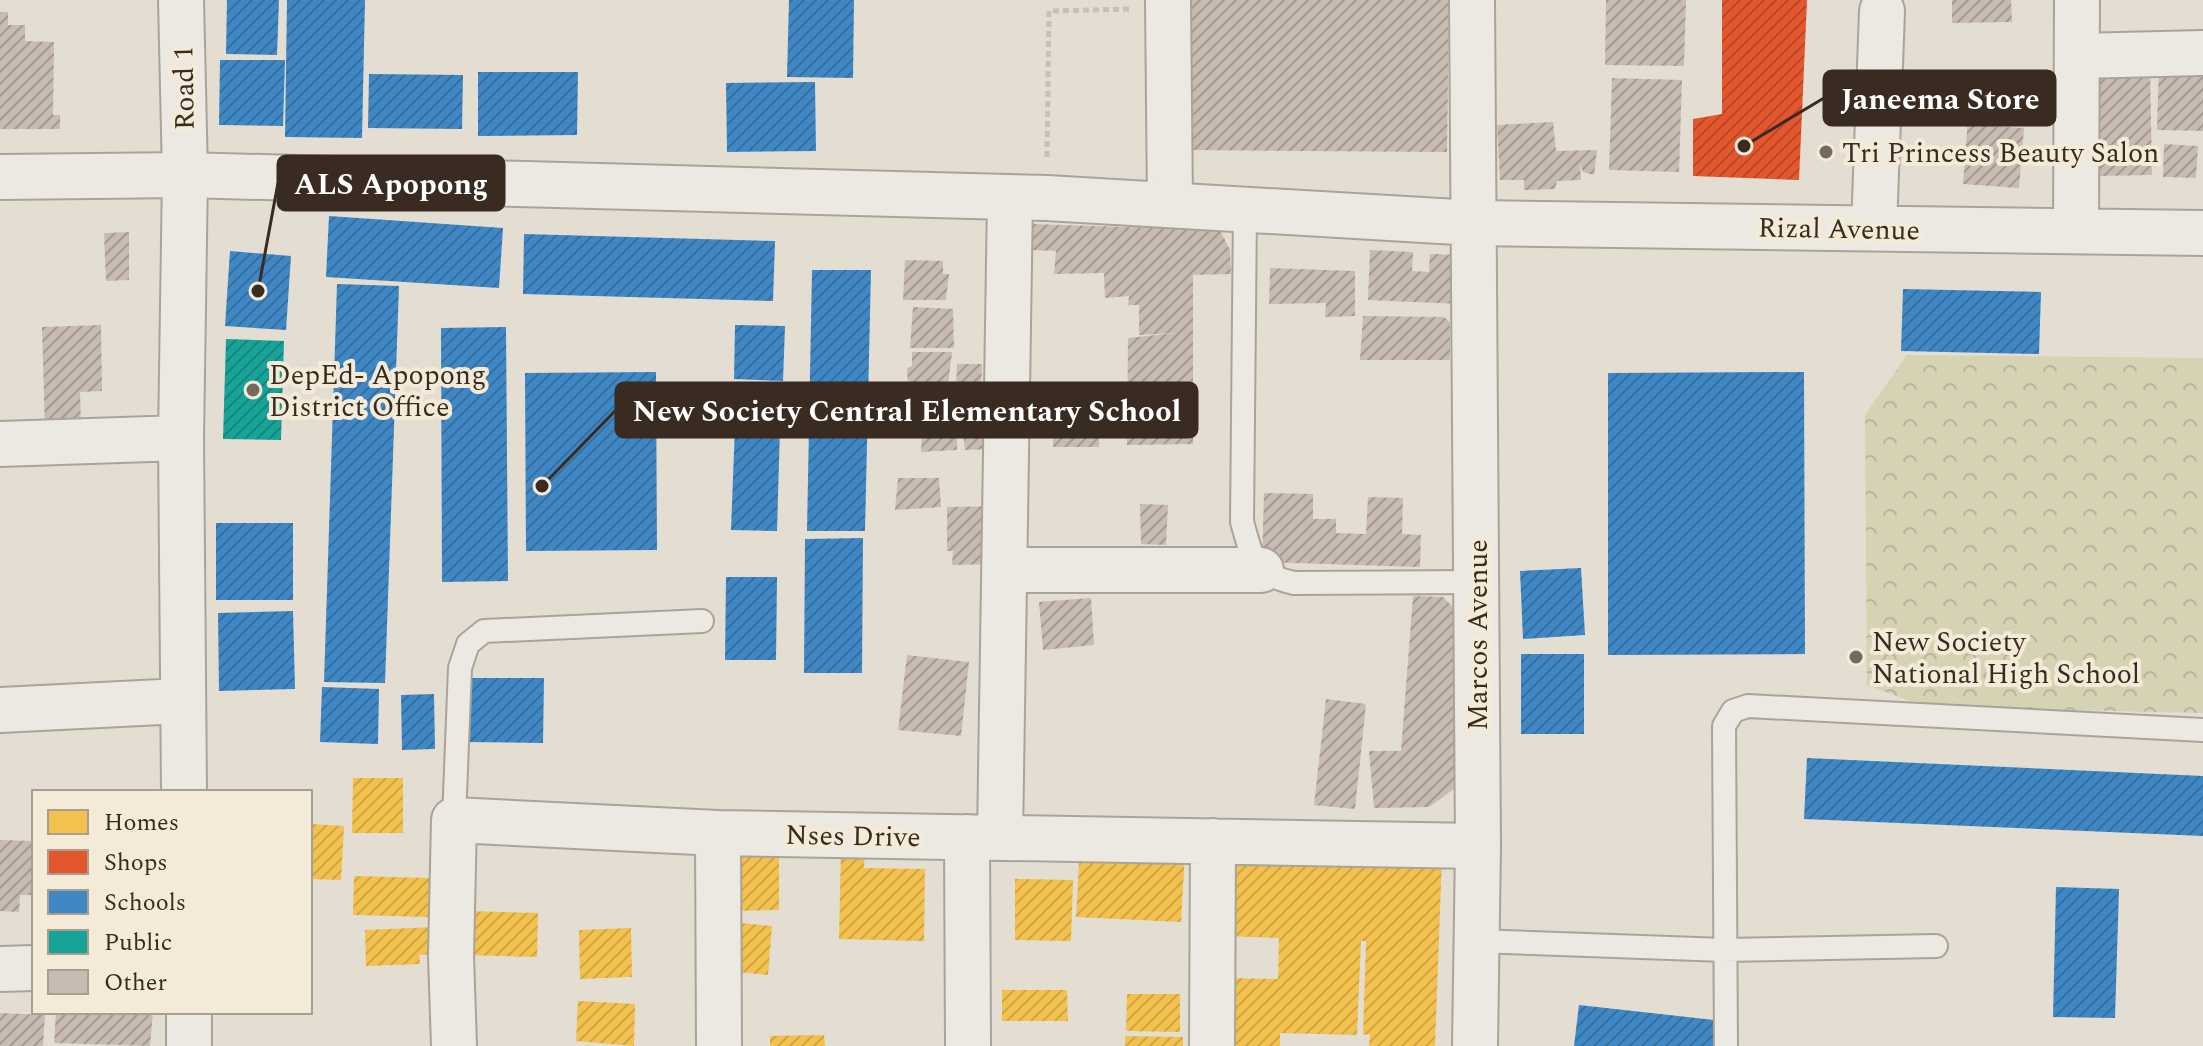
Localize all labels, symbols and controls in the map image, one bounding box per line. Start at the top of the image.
street label: Road 1 [162,46,207,130]
callout: Janeema Store [1824,71,2055,125]
text: Janeema Store [1840,77,2040,123]
place label: Tri Princess Beauty Salon [1842,132,2159,175]
marker: Tri Princess Beauty Salon [1817,143,1835,161]
callout: ALS Apopong [278,156,504,210]
text: ALS Apopong [294,162,488,208]
street label: Rizal Avenue [1758,207,1920,252]
place label: DepEd- Apopong District Office [269,354,486,429]
marker: DepEd- Apopong District Office [244,381,262,399]
callout: New Society Central Elementary School [616,383,1197,437]
text: New Society Central Elementary School [633,389,1181,435]
street label: Marcos Avenue [1457,539,1500,731]
place label: New Society National High School [1872,621,2140,696]
marker: New Society National High School [1847,648,1865,666]
legend [32,790,312,1014]
text: Homes [104,805,179,841]
street label: Nses Drive [785,814,921,859]
text: Shops [104,845,168,881]
text: Schools [104,885,186,921]
text: Public [104,925,172,961]
text: Other [104,965,167,1001]

